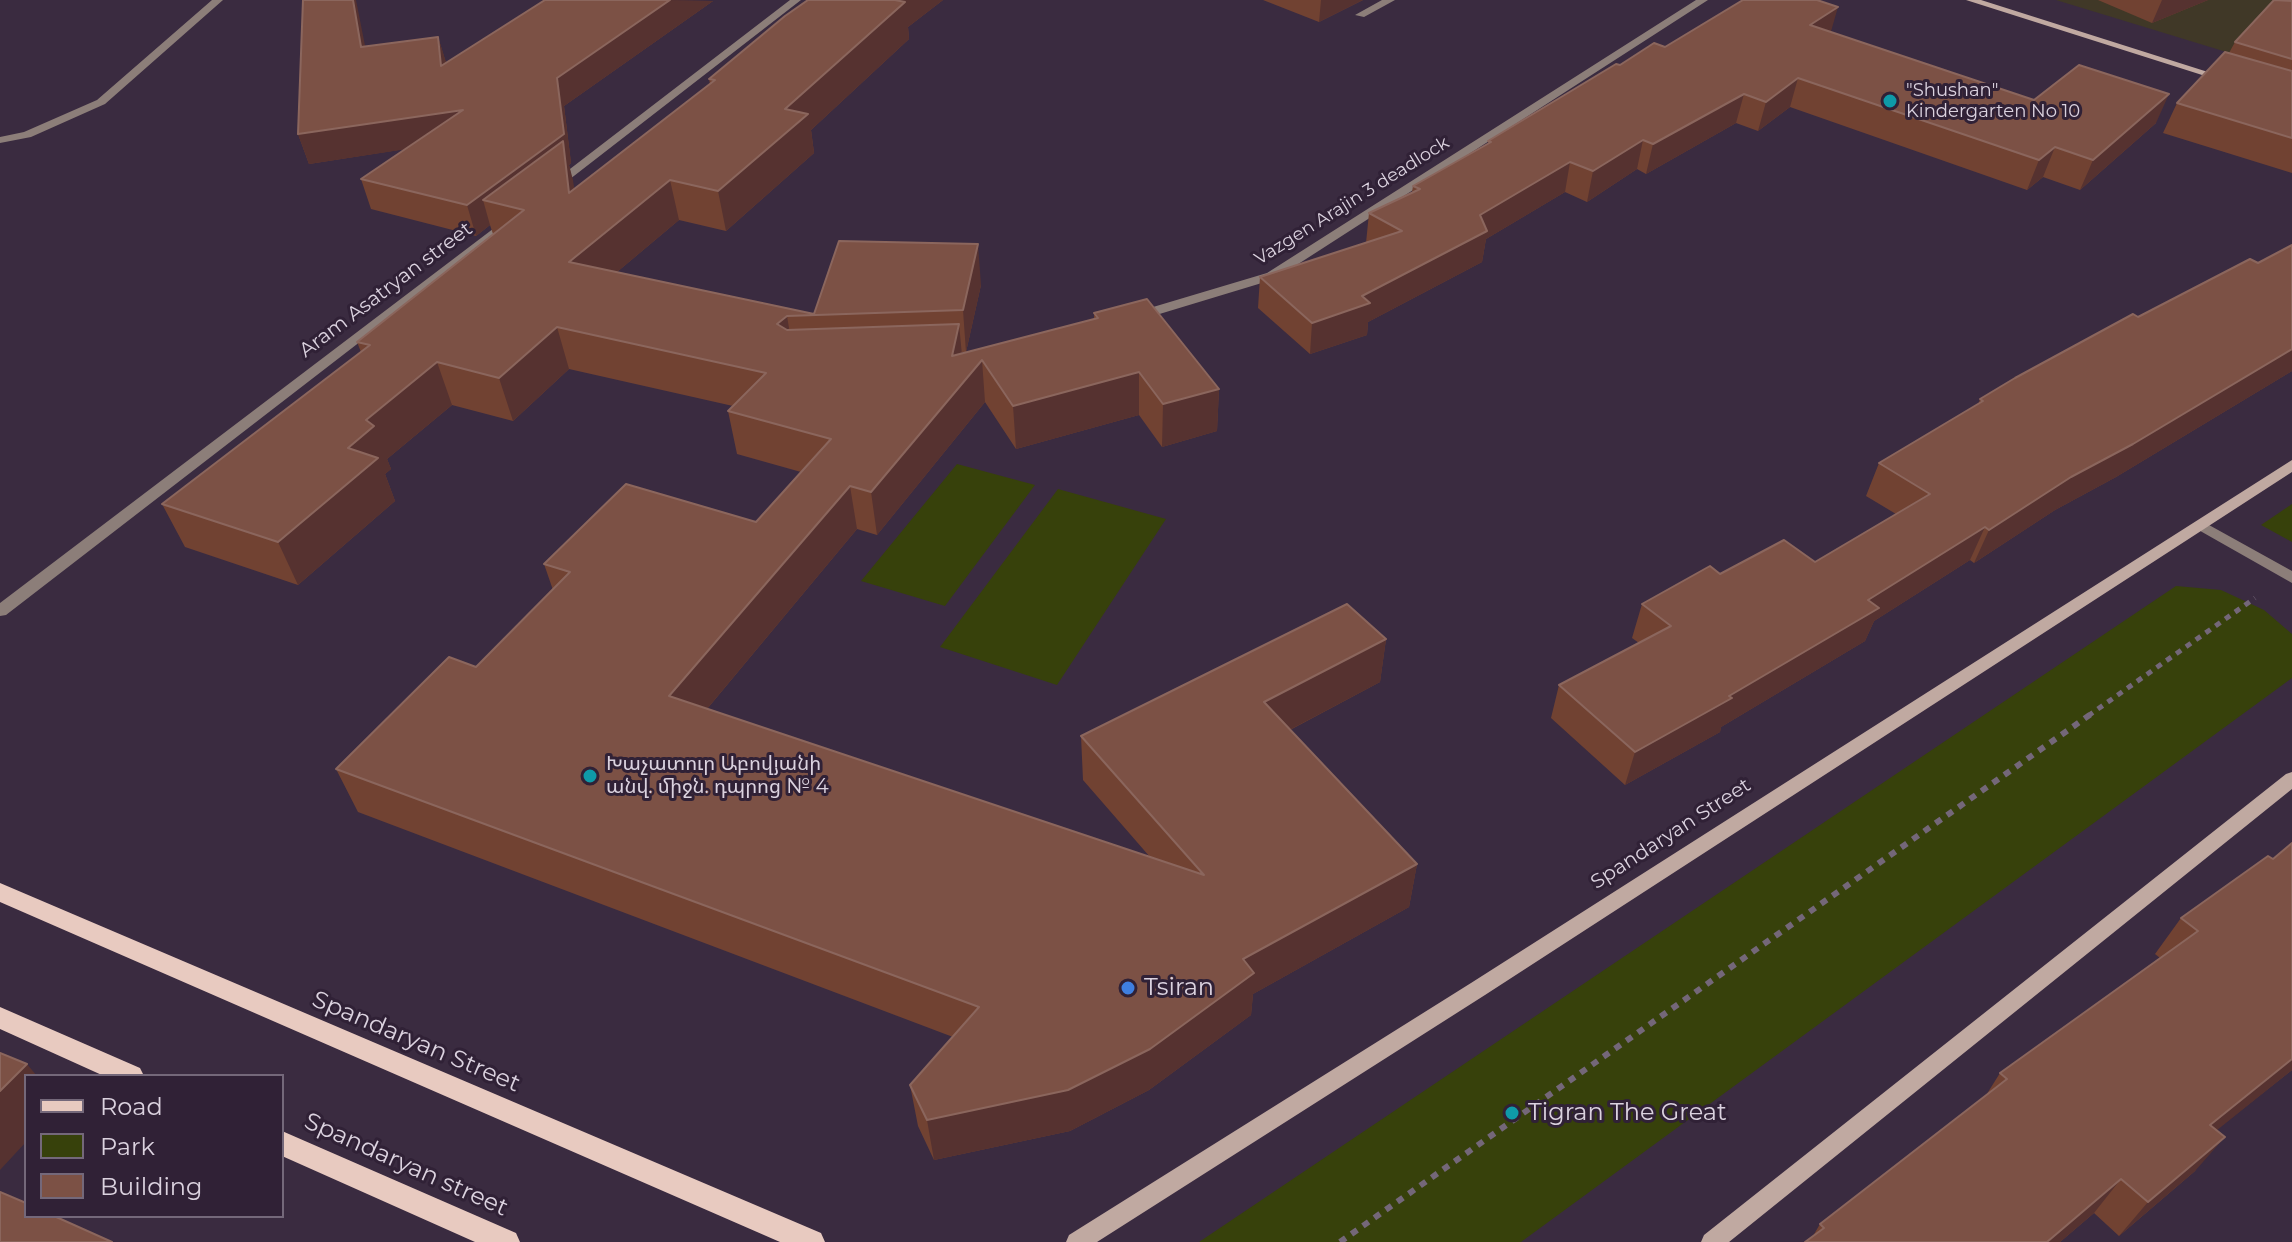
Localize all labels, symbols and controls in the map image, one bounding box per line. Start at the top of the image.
place label: "Shushan" Kindergarten No 10 [1906,80,2080,122]
marker: "Shushan" Kindergarten No 10 [1881,92,1899,110]
street label: Vazgen Arajin 3 deadlock [1251,132,1453,270]
street label: Aram Asatryan street [295,217,477,363]
place label: Խաչատուր Աբովյանի անվ. միջն. դպրոց № 4 [606,752,829,799]
marker: Խաչատուր Աբովյանի անվ. միջն. դպրոց № 4 [581,767,599,785]
street label: Spandaryan Street [1587,773,1755,895]
place label: Tsiran [1144,974,1214,1002]
marker: Tsiran [1119,979,1137,997]
street label: Spandaryan Street [308,985,524,1099]
legend [24,1074,284,1218]
text: Road [100,1092,163,1121]
place label: Tigran The Great [1528,1099,1727,1127]
marker: Tigran The Great [1503,1104,1521,1122]
street label: Spandaryan street [300,1107,512,1223]
text: Park [100,1132,155,1161]
text: Building [100,1172,203,1201]

